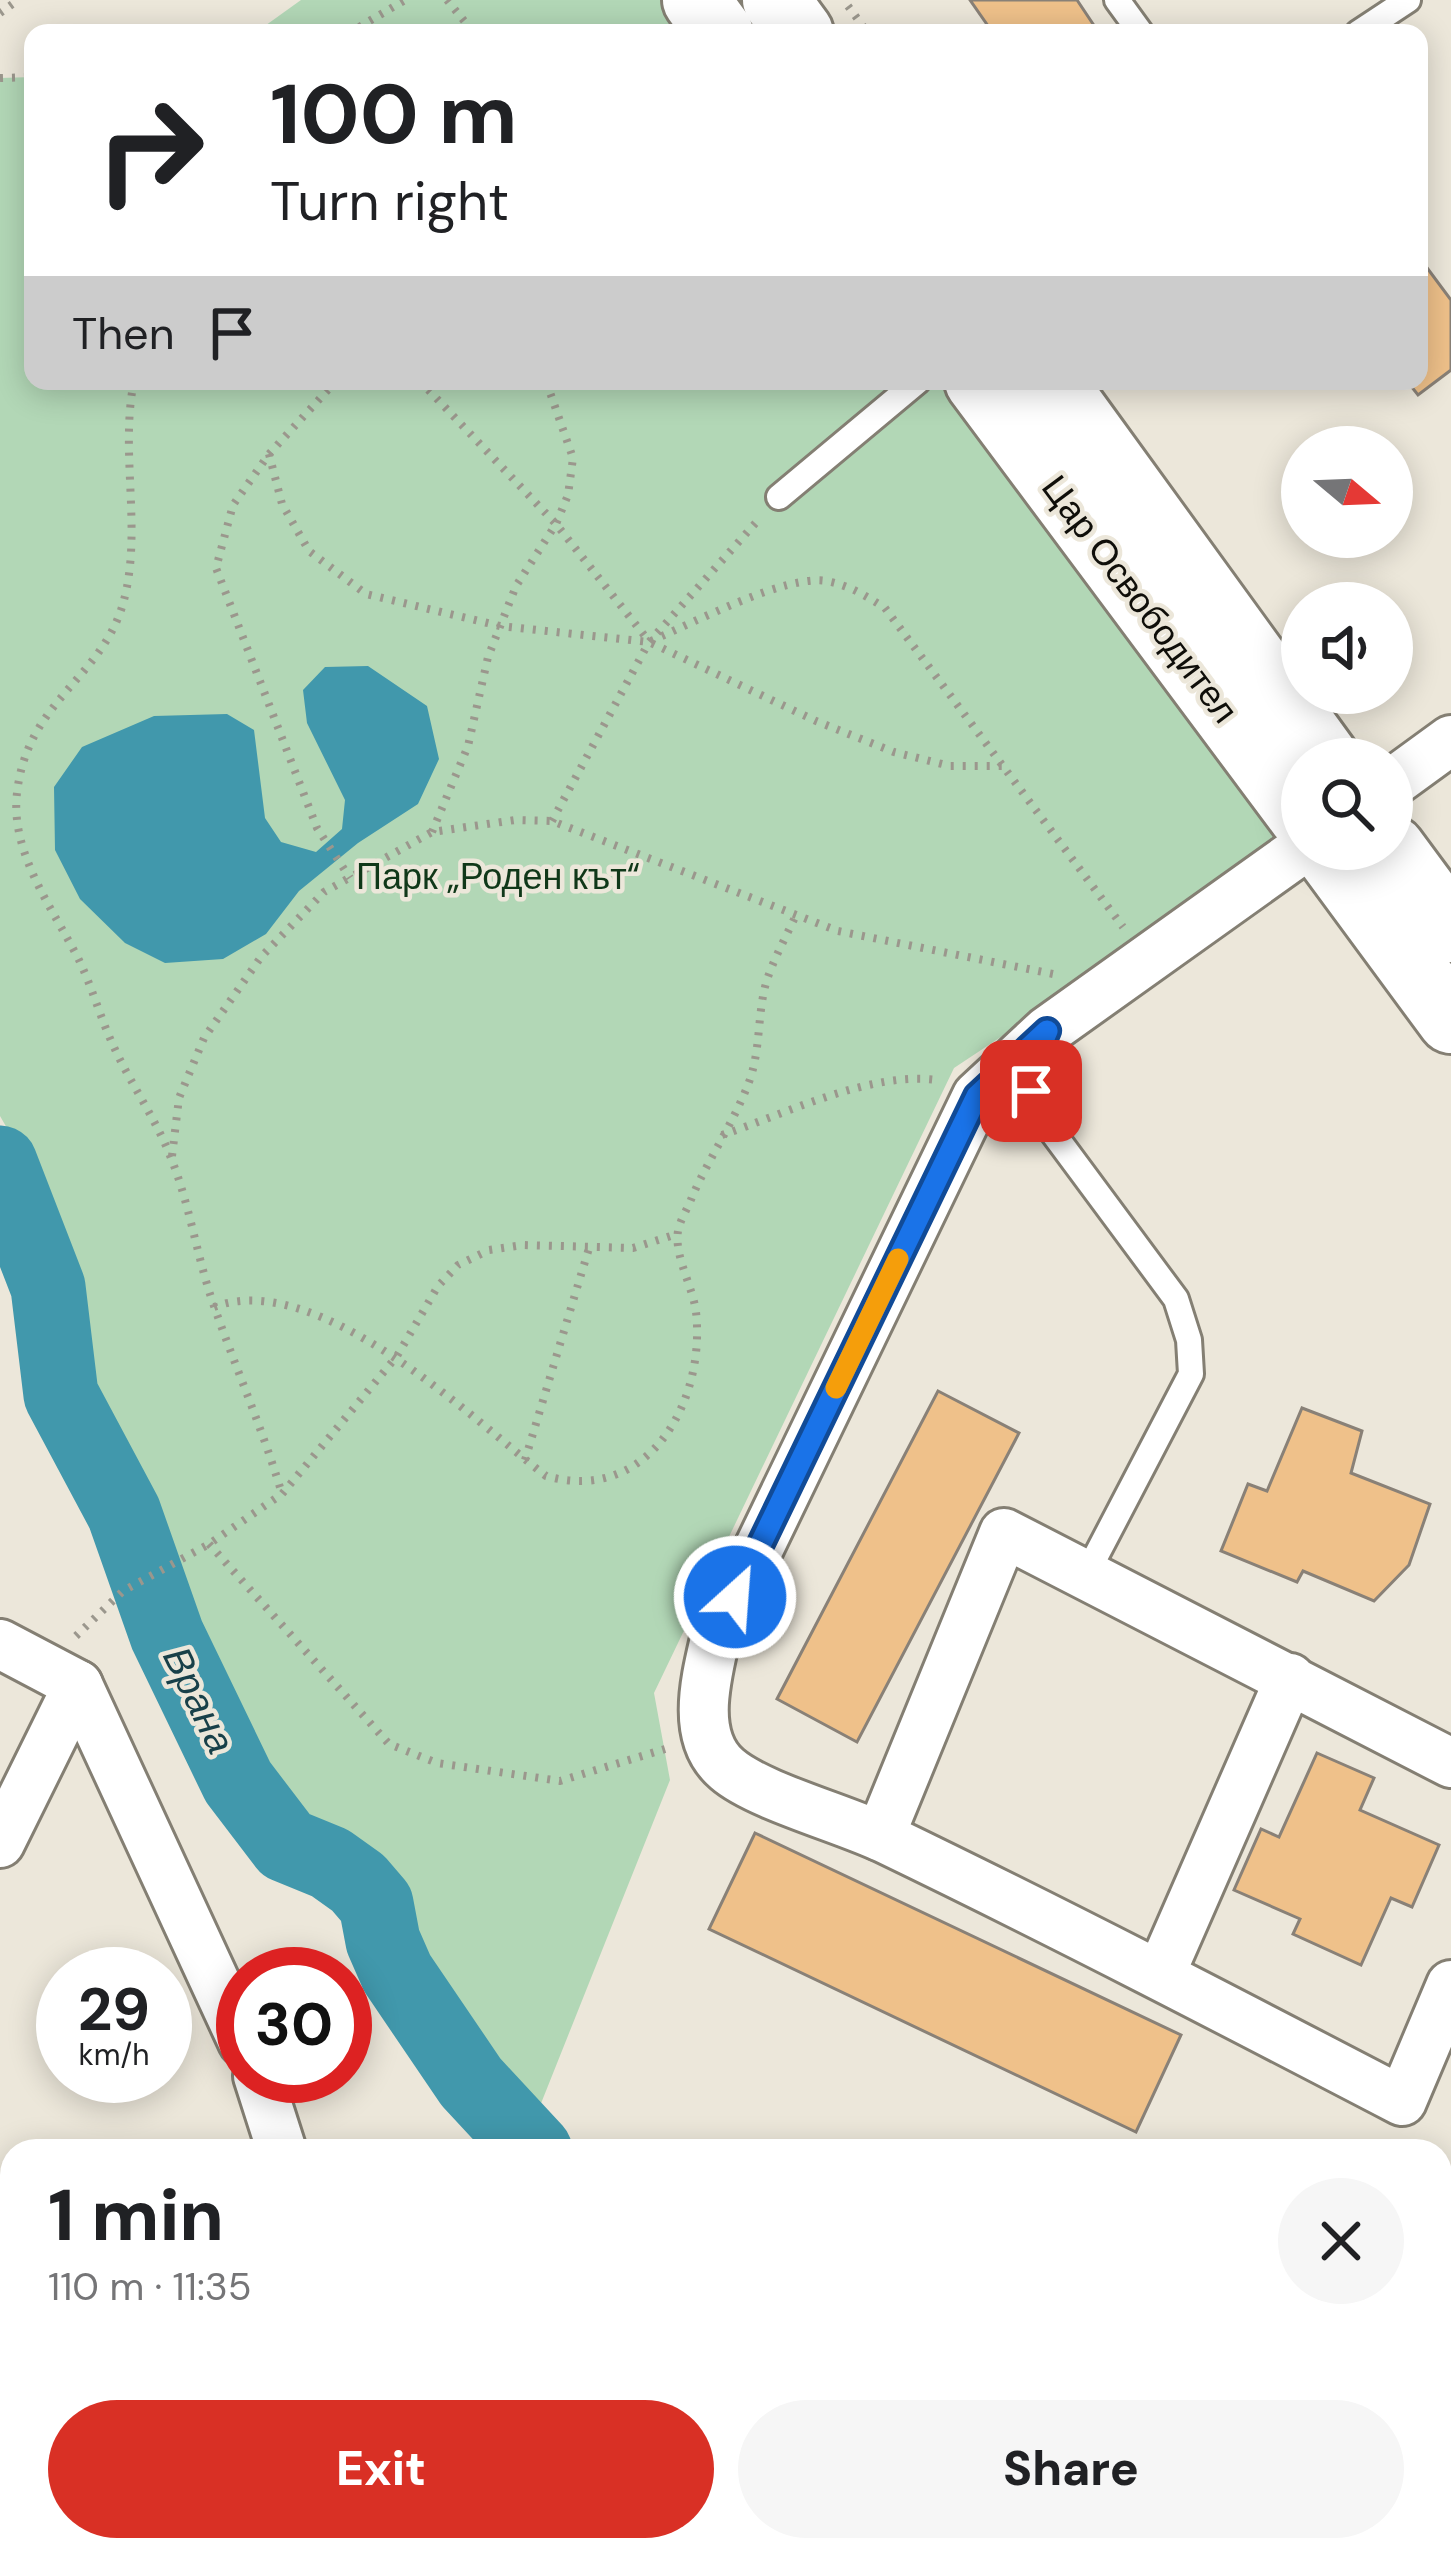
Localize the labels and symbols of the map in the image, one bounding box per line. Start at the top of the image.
north arrow [1281,426,1413,558]
street label: Цар Освободител [1031,466,1249,732]
park label: Парк „Роден кът“ [356,853,640,900]
pin [980,1040,1082,1142]
position arrow [672,1534,798,1660]
water label: Врана [151,1638,247,1762]
speed limit sign: 30 [216,1947,372,2103]

